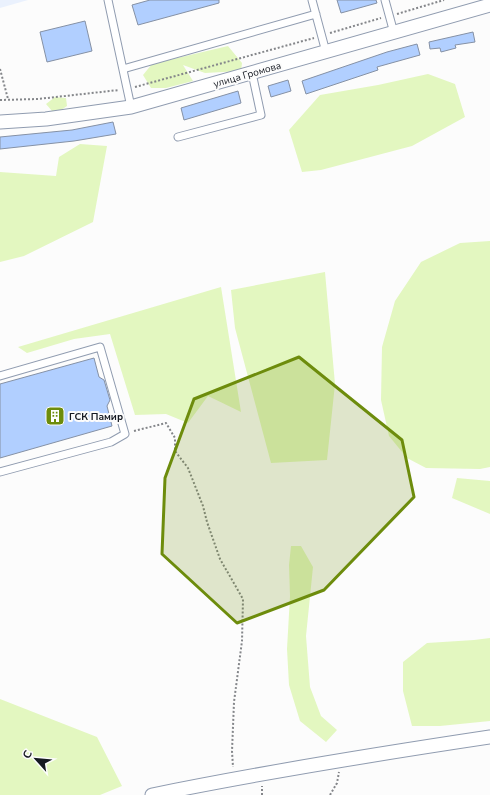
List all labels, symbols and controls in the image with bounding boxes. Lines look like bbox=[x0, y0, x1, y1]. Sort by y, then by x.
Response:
street label: улица Громова bbox=[212, 59, 283, 91]
building icon: ГСК Памир bbox=[44, 405, 66, 427]
place label: ГСК Памир bbox=[69, 410, 123, 424]
north arrow bbox=[16, 739, 56, 779]
text: С bbox=[19, 747, 36, 761]

